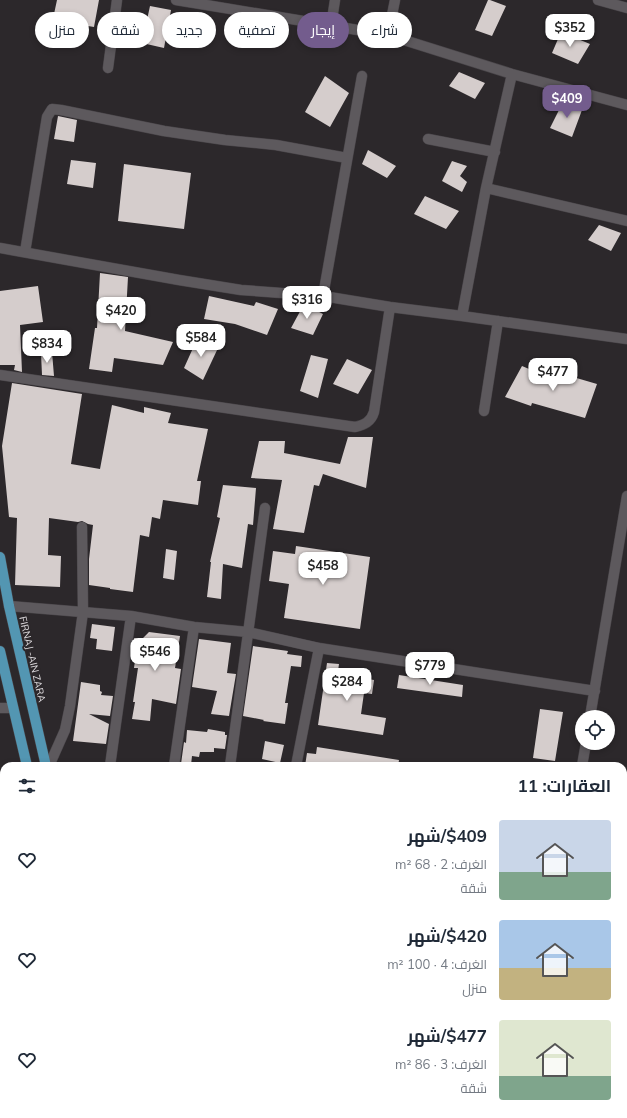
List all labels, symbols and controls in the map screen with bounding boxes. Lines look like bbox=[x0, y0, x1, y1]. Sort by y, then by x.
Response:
chip: منزل bbox=[35, 12, 89, 48]
chip: شقة bbox=[97, 12, 154, 48]
chip: جديد bbox=[162, 12, 216, 48]
chip: تصفية bbox=[224, 12, 289, 48]
chip: إيجار bbox=[297, 12, 349, 48]
chip: شراء bbox=[357, 12, 412, 48]
pin: $352 bbox=[546, 14, 594, 48]
text: $352 bbox=[554, 19, 586, 35]
pin: $409 bbox=[543, 85, 591, 119]
text: $409 bbox=[551, 90, 583, 106]
pin: $316 bbox=[283, 286, 331, 320]
text: $316 bbox=[291, 291, 323, 307]
pin: $420 bbox=[97, 297, 145, 331]
text: $420 bbox=[105, 302, 137, 318]
pin: $584 bbox=[177, 324, 225, 358]
text: $584 bbox=[185, 329, 217, 345]
pin: $834 bbox=[23, 330, 71, 364]
text: $834 bbox=[31, 335, 63, 351]
pin: $477 bbox=[529, 358, 577, 392]
text: $477 bbox=[537, 363, 569, 379]
pin: $458 bbox=[299, 552, 347, 586]
text: $458 bbox=[307, 557, 339, 573]
street label: FIRNAJ -AIN ZARA bbox=[16, 615, 49, 704]
pin: $546 bbox=[131, 638, 179, 672]
text: $546 bbox=[139, 643, 171, 659]
pin: $779 bbox=[406, 652, 454, 686]
text: $779 bbox=[414, 657, 446, 673]
pin: $284 bbox=[323, 668, 371, 702]
text: $284 bbox=[331, 673, 363, 689]
map controls bbox=[575, 710, 615, 750]
button: locate bbox=[575, 710, 615, 750]
icon: filters bbox=[16, 775, 38, 797]
text: العقارات: 11 bbox=[518, 775, 611, 796]
text: $409/شهر bbox=[408, 825, 487, 846]
icon: home bbox=[531, 836, 579, 884]
icon: heart bbox=[16, 849, 38, 871]
text: الغرف: 2 · 68 m² bbox=[395, 856, 487, 872]
text: شقة bbox=[460, 880, 487, 896]
text: $420/شهر bbox=[408, 925, 487, 946]
icon: home bbox=[531, 936, 579, 984]
icon: heart bbox=[16, 949, 38, 971]
text: الغرف: 4 · 100 m² bbox=[387, 956, 487, 972]
text: منزل bbox=[462, 980, 487, 996]
text: $477/شهر bbox=[408, 1025, 487, 1046]
icon: home bbox=[531, 1036, 579, 1084]
icon: heart bbox=[16, 1049, 38, 1071]
text: الغرف: 3 · 86 m² bbox=[395, 1056, 487, 1072]
text: شقة bbox=[460, 1080, 487, 1096]

